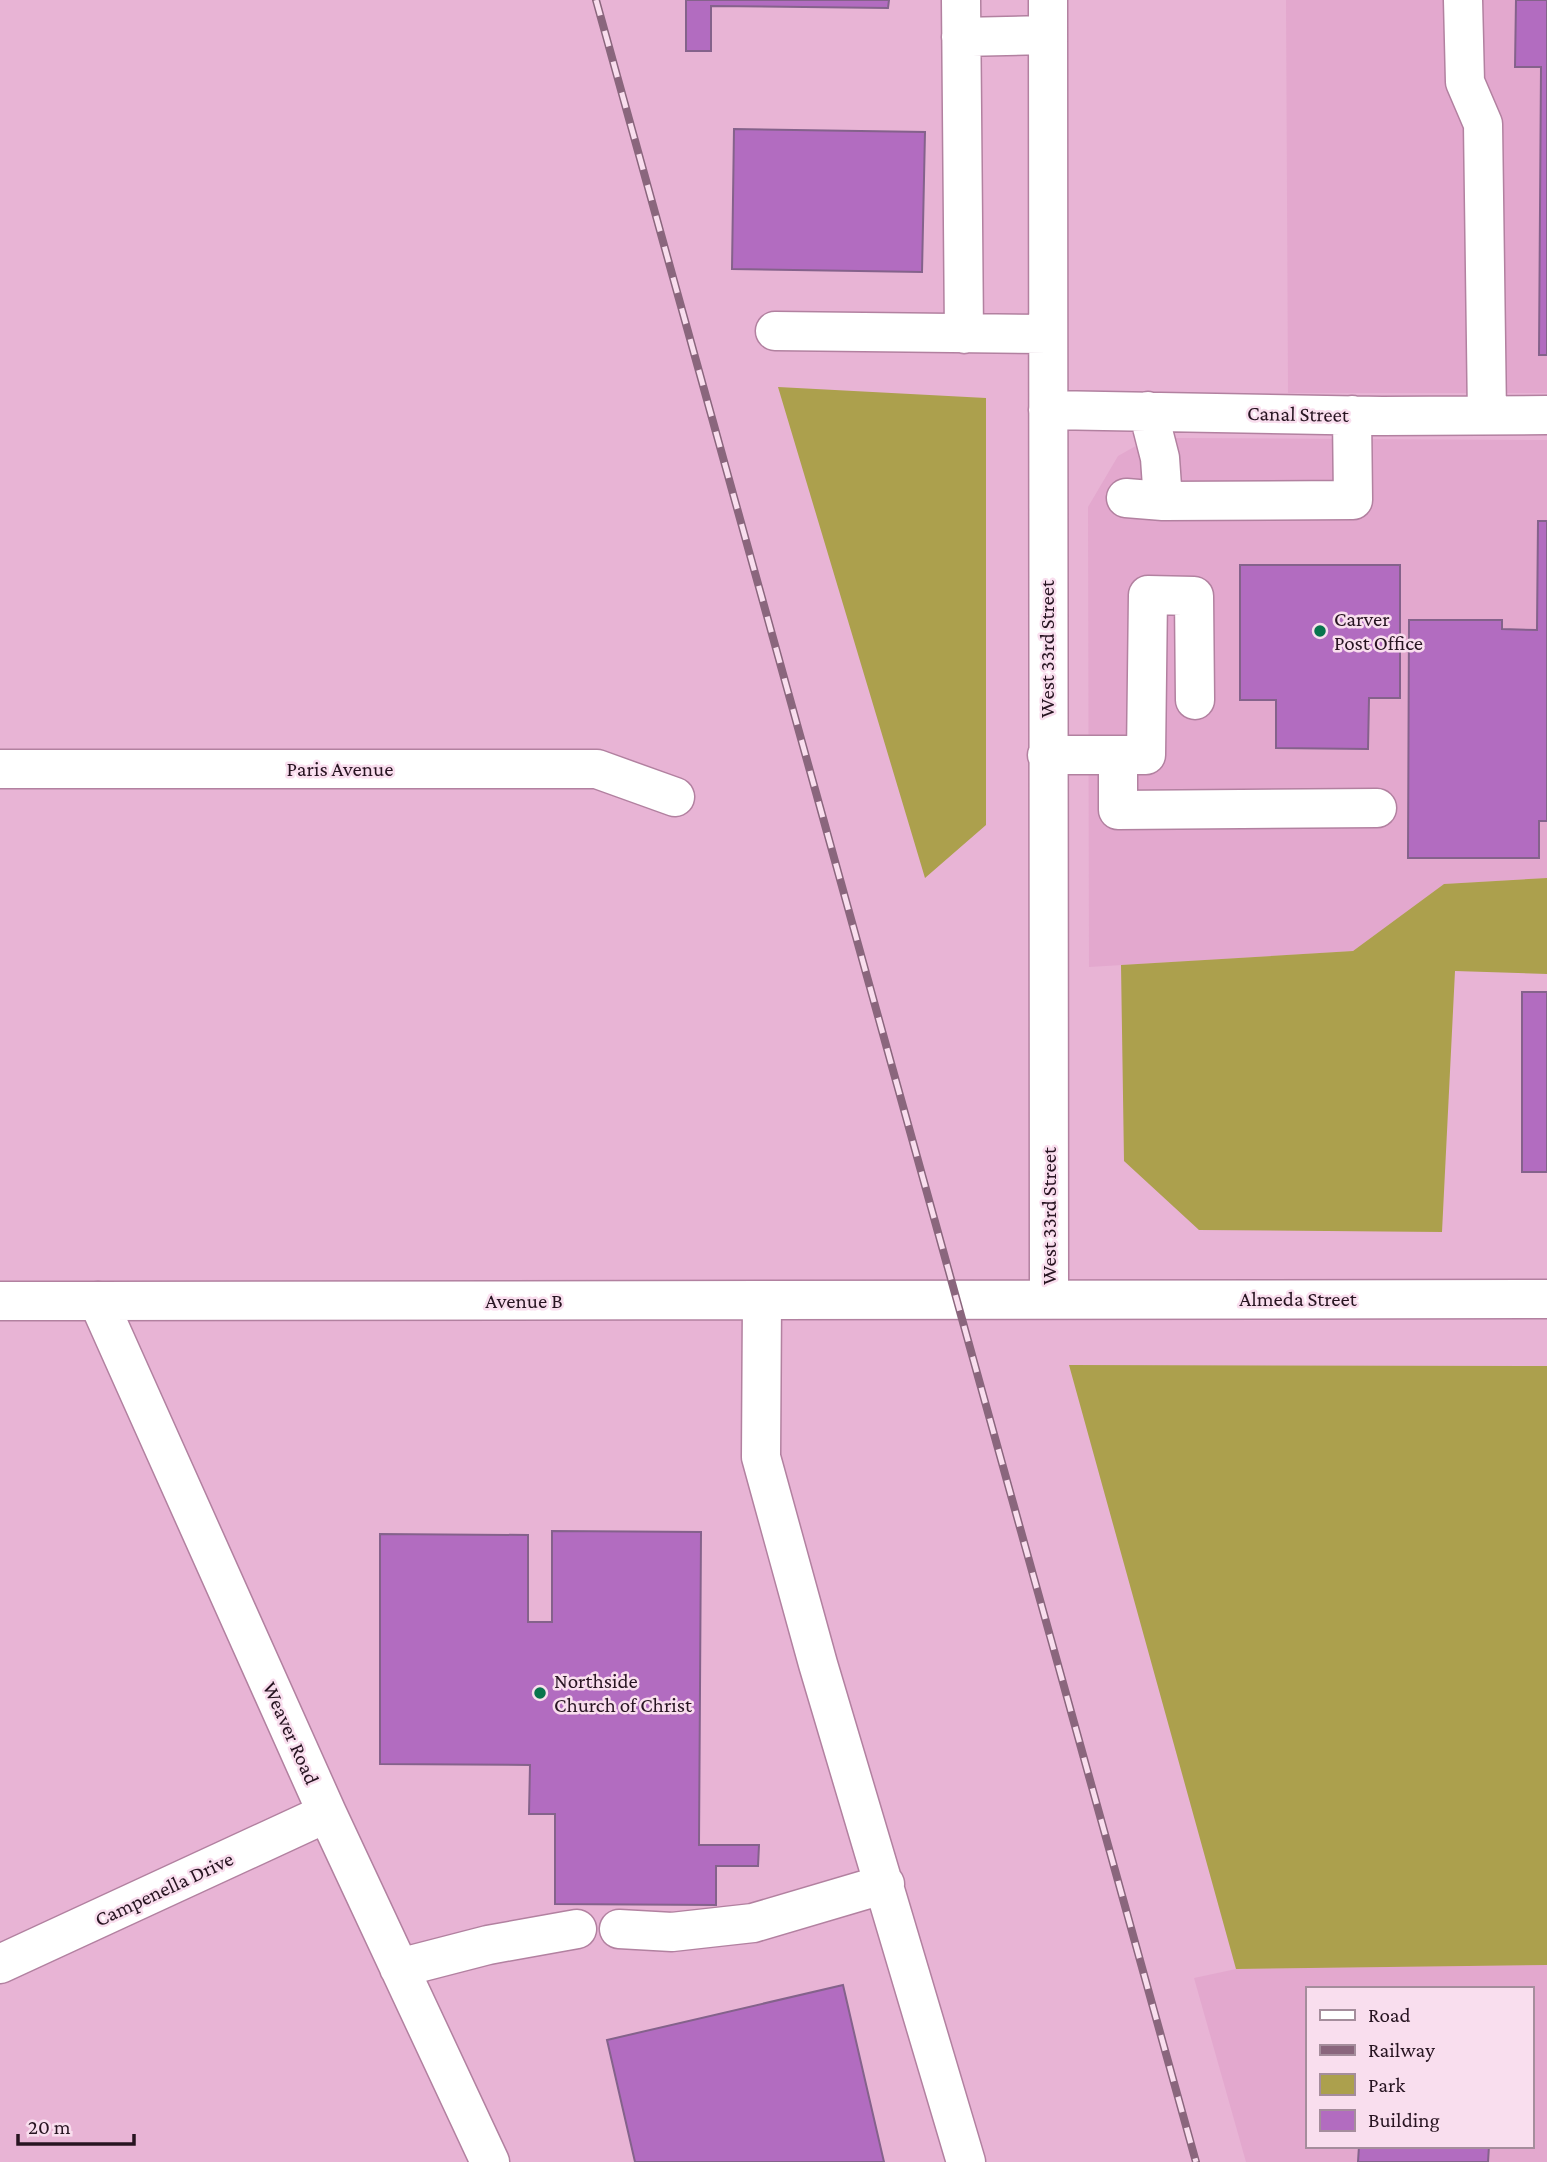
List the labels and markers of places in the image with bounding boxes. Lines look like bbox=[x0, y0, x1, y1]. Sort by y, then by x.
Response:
place label: Carver Post Office bbox=[1334, 607, 1423, 655]
marker: Carver Post Office bbox=[1312, 623, 1328, 639]
place label: Northside Church of Christ bbox=[554, 1669, 693, 1717]
marker: Northside Church of Christ bbox=[532, 1685, 548, 1701]

